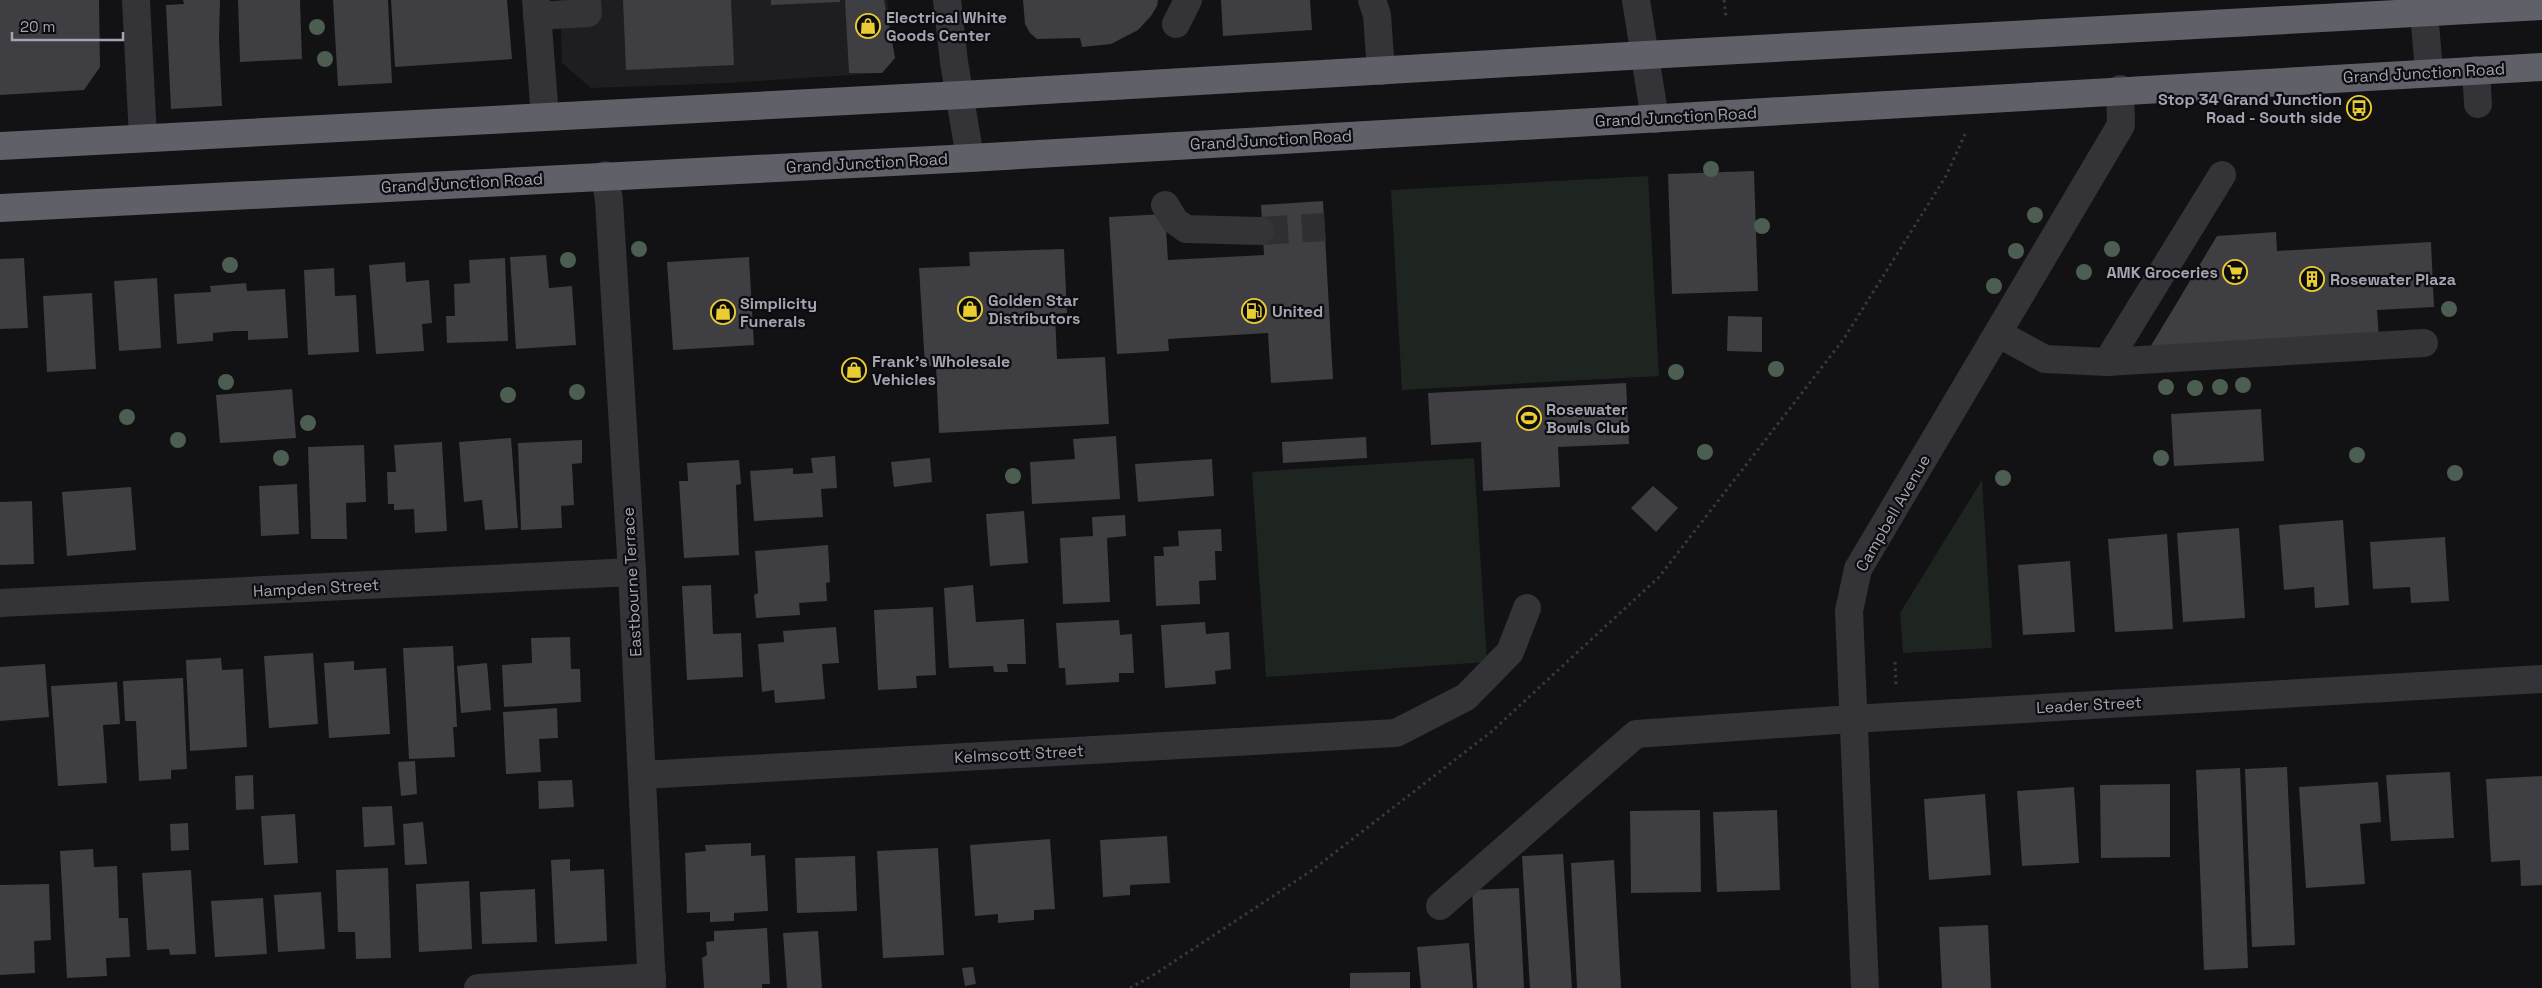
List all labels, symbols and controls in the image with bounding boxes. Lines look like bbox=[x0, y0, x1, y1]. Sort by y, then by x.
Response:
place label: Electrical White Goods Center bbox=[886, 7, 1007, 46]
scale bar bbox=[12, 10, 124, 42]
shop icon: Electrical White Goods Center bbox=[855, 13, 881, 39]
text: 20 m bbox=[20, 17, 55, 36]
street label: Grand Junction Road bbox=[2343, 58, 2505, 88]
place label: Stop 34 Grand Junction Road - South side bbox=[2158, 89, 2342, 128]
bus stop icon: Stop 34 Grand Junction Road - South side bbox=[2346, 95, 2372, 121]
street label: Grand Junction Road bbox=[1595, 102, 1757, 132]
street label: Grand Junction Road bbox=[1190, 125, 1352, 155]
street label: Grand Junction Road bbox=[786, 148, 948, 178]
street label: Grand Junction Road bbox=[381, 168, 543, 198]
supermarket icon: AMK Groceries bbox=[2222, 259, 2248, 285]
place label: AMK Groceries bbox=[2106, 262, 2218, 283]
building icon: Rosewater Plaza bbox=[2299, 266, 2325, 292]
place label: Rosewater Plaza bbox=[2330, 269, 2456, 290]
place label: Golden Star Distributors bbox=[988, 290, 1080, 329]
place label: Simplicity Funerals bbox=[740, 293, 817, 332]
shop icon: Golden Star Distributors bbox=[957, 296, 983, 322]
fuel station icon: United bbox=[1241, 298, 1267, 324]
shop icon: Simplicity Funerals bbox=[710, 299, 736, 325]
place label: United bbox=[1272, 301, 1323, 322]
place label: Frank's Wholesale Vehicles bbox=[872, 351, 1010, 390]
shop icon: Frank's Wholesale Vehicles bbox=[841, 357, 867, 383]
place label: Rosewater Bowls Club bbox=[1546, 399, 1630, 438]
sports icon: Rosewater Bowls Club bbox=[1516, 405, 1542, 431]
street label: Campbell Avenue bbox=[1851, 451, 1935, 575]
street label: Eastbourne Terrace bbox=[618, 507, 646, 657]
street label: Hampden Street bbox=[252, 574, 380, 602]
street label: Leader Street bbox=[2036, 692, 2142, 718]
street label: Kelmscott Street bbox=[954, 740, 1084, 768]

